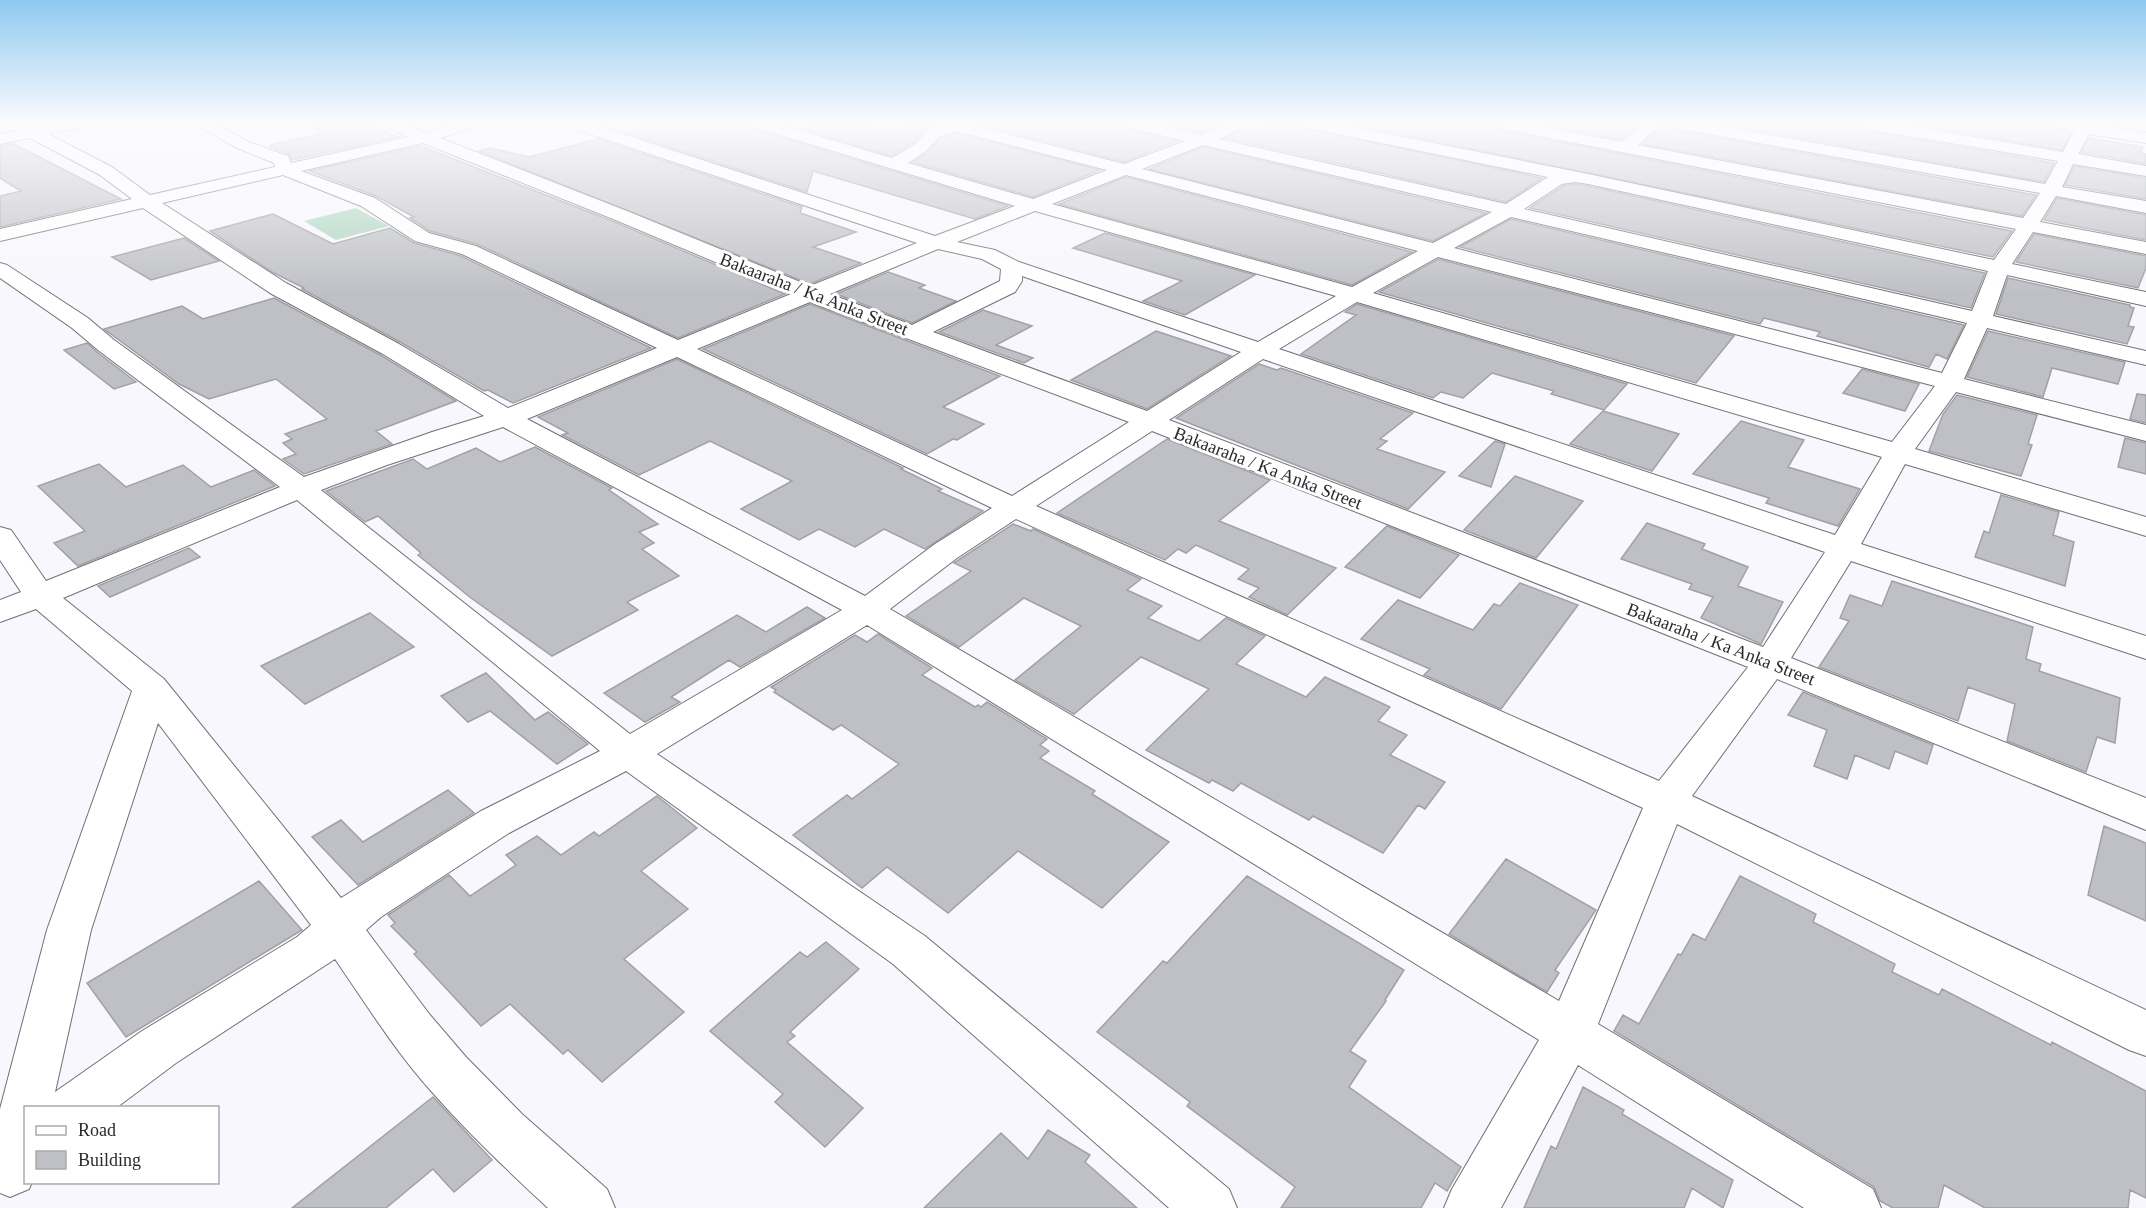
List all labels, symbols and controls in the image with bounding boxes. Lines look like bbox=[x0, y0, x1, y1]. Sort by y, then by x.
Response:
street label: Bakaaraha / Ka Anka Street bbox=[717, 249, 911, 339]
street label: Bakaaraha / Ka Anka Street bbox=[1171, 423, 1365, 513]
street label: Bakaaraha / Ka Anka Street bbox=[1624, 599, 1818, 689]
legend bbox=[24, 1106, 219, 1184]
text: Road bbox=[78, 1120, 116, 1140]
text: Building bbox=[78, 1150, 141, 1170]

